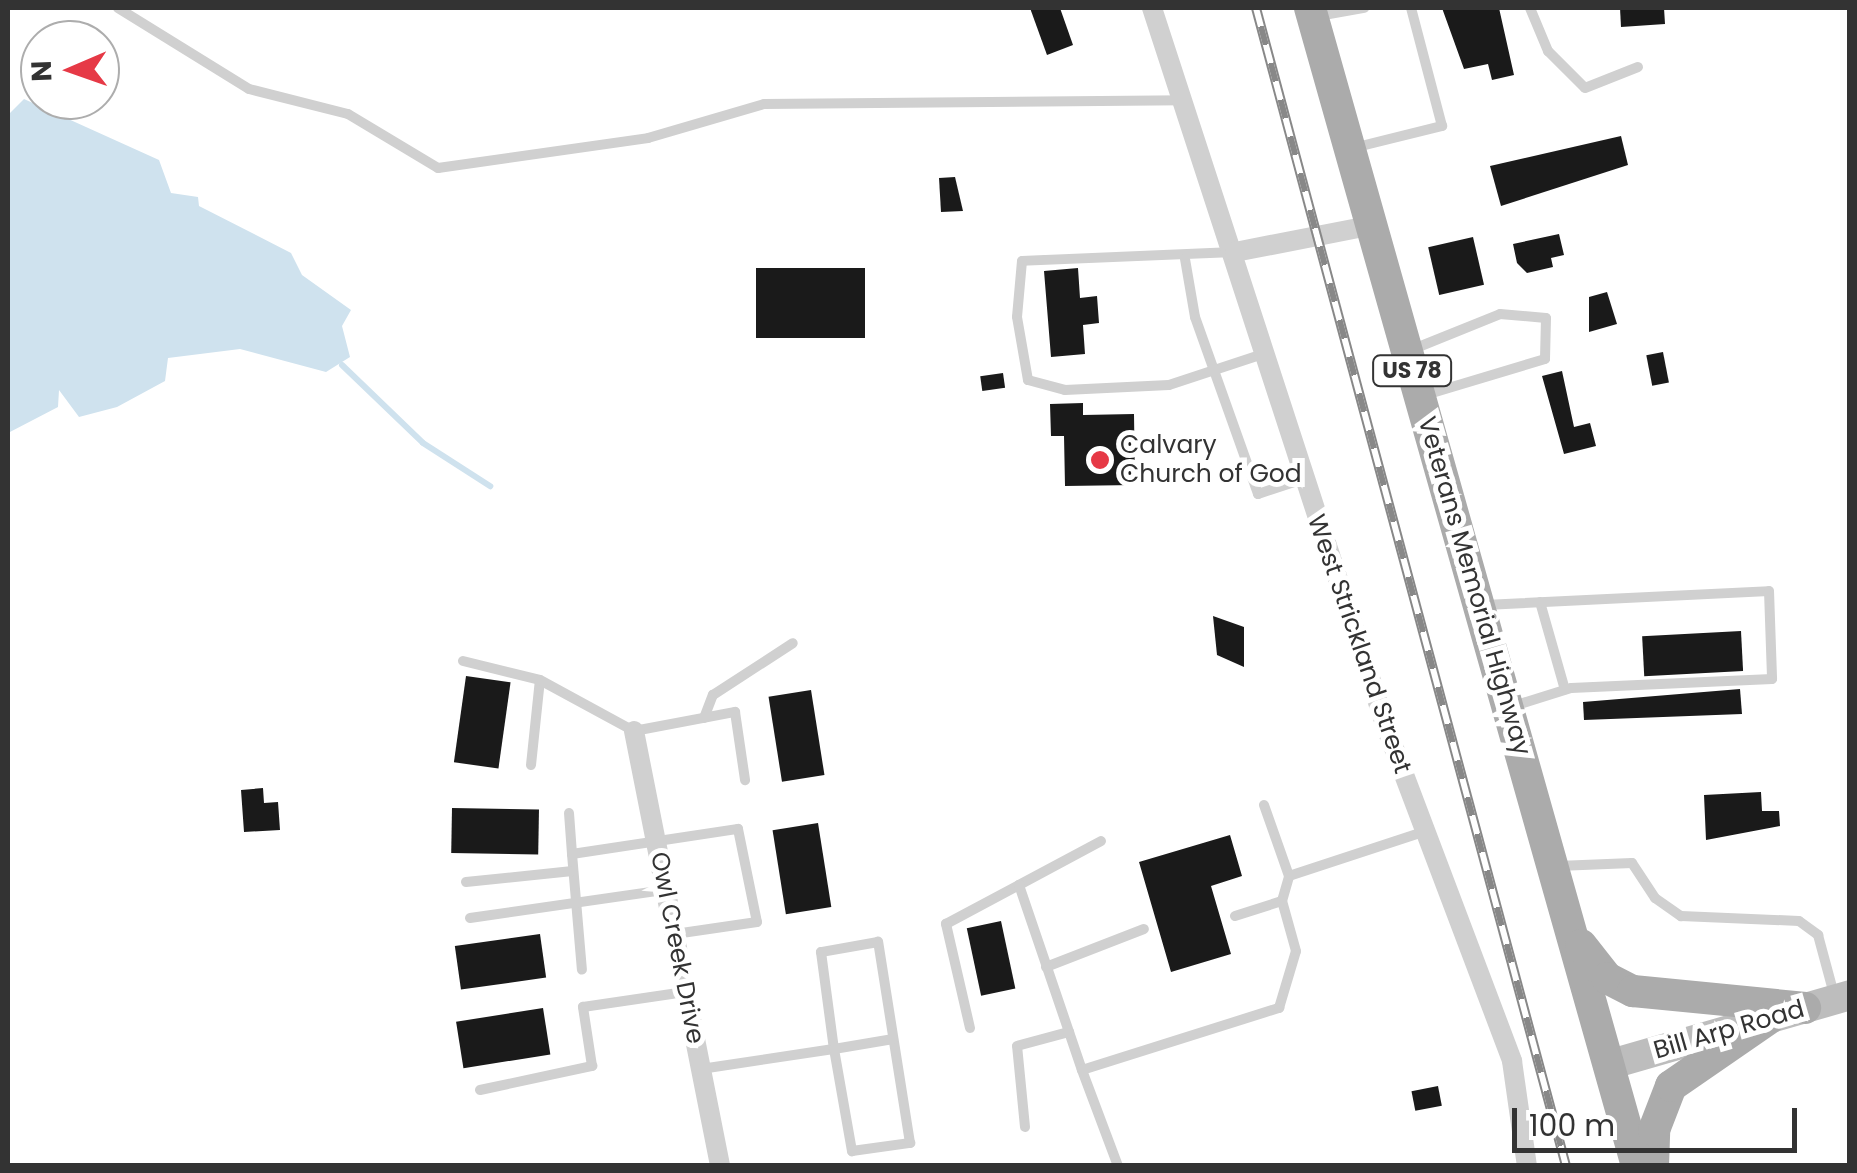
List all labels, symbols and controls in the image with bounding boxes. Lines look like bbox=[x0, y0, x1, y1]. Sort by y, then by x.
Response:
north arrow bbox=[20, 20, 120, 120]
text: N bbox=[22, 60, 61, 82]
road number: US 78 bbox=[1372, 354, 1452, 388]
street label: Veterans Memorial Highway bbox=[1411, 413, 1537, 759]
place label: Calvary Church of God bbox=[1120, 431, 1302, 490]
marker: Calvary Church of God bbox=[1089, 449, 1111, 471]
street label: West Strickland Street bbox=[1301, 511, 1417, 777]
street label: Owl Creek Drive bbox=[644, 850, 710, 1046]
street label: Bill Arp Road bbox=[1650, 994, 1808, 1066]
scale bar bbox=[1517, 1088, 1802, 1150]
text: 100 m bbox=[1529, 1104, 1615, 1147]

